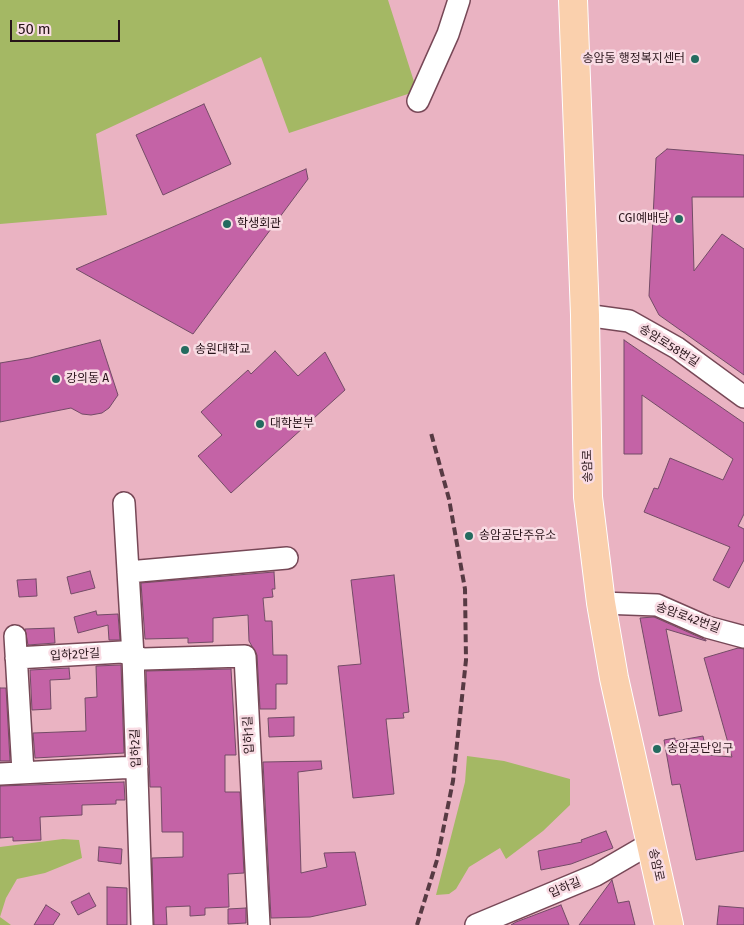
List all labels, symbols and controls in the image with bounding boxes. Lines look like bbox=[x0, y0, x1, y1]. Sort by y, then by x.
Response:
scale bar bbox=[12, 10, 122, 42]
text: 50 m bbox=[18, 20, 51, 38]
place label: 송암동 행정복지센터 bbox=[582, 52, 685, 66]
marker: 송암동 행정복지센터 bbox=[689, 53, 701, 65]
place label: CGI예배당 bbox=[618, 212, 669, 226]
marker: CGI예배당 bbox=[673, 213, 685, 225]
place label: 학생회관 bbox=[237, 217, 281, 231]
marker: 학생회관 bbox=[221, 218, 233, 230]
street label: 송암로58번길 bbox=[636, 322, 702, 370]
place label: 송원대학교 bbox=[195, 343, 250, 357]
marker: 송원대학교 bbox=[179, 344, 191, 356]
place label: 강의동 A bbox=[66, 372, 109, 386]
marker: 강의동 A bbox=[50, 373, 62, 385]
place label: 대학본부 bbox=[270, 417, 314, 431]
marker: 대학본부 bbox=[254, 418, 266, 430]
street label: 송암로 bbox=[581, 449, 595, 483]
place label: 송암공단주유소 bbox=[479, 529, 556, 543]
marker: 송암공단주유소 bbox=[463, 530, 475, 542]
street label: 송암로42번길 bbox=[654, 600, 722, 636]
street label: 입하2안길 bbox=[50, 646, 100, 664]
street label: 입하1길 bbox=[241, 715, 257, 755]
street label: 입하2길 bbox=[128, 728, 144, 768]
place label: 송암공단입구 bbox=[667, 742, 733, 756]
marker: 송암공단입구 bbox=[651, 743, 663, 755]
street label: 송암로 bbox=[646, 847, 666, 883]
street label: 입하길 bbox=[547, 875, 583, 901]

